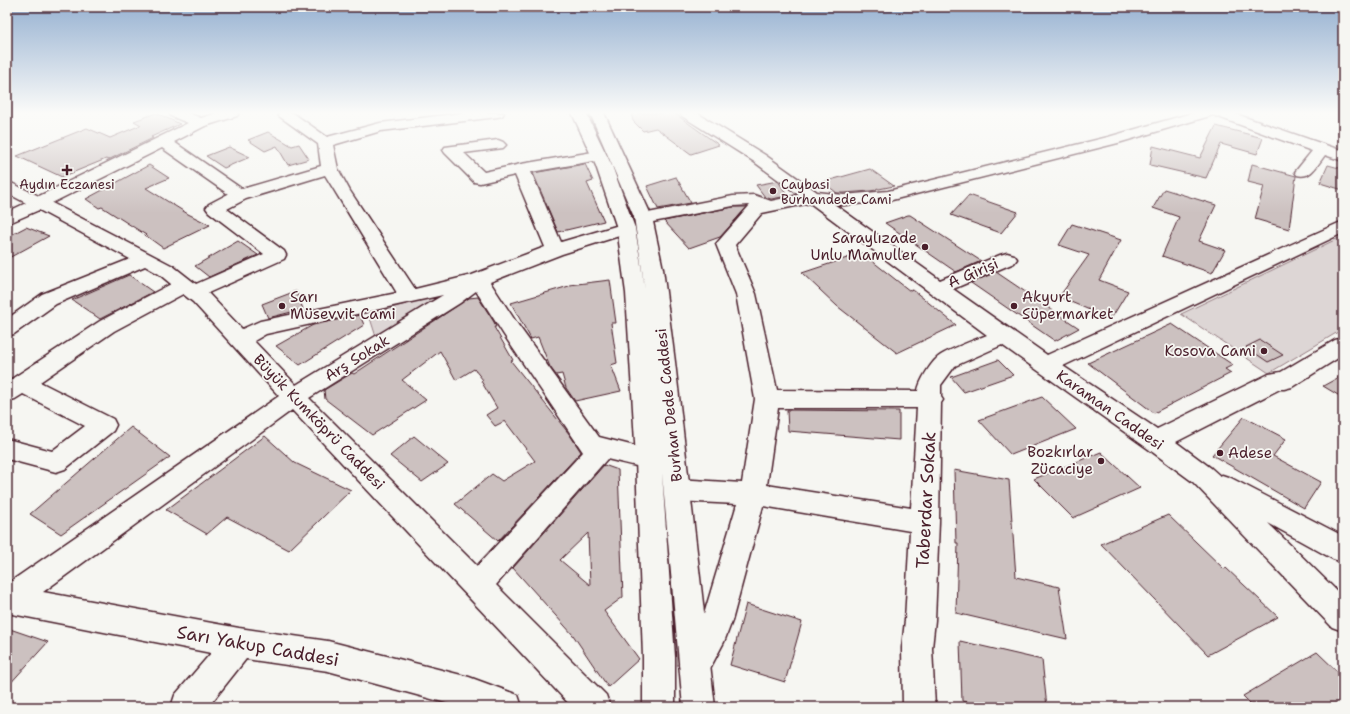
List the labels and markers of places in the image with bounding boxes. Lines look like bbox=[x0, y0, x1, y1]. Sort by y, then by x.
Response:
marker: Aydın Eczanesi bbox=[62, 165, 72, 175]
place label: Aydın Eczanesi bbox=[19, 176, 115, 193]
place label: Caybasi Burhandede Cami bbox=[781, 176, 892, 208]
marker: Caybasi Burhandede Cami bbox=[768, 186, 778, 196]
place label: Saraylızade Unlu Mamuller bbox=[810, 228, 917, 265]
marker: Saraylızade Unlu Mamuller bbox=[920, 242, 930, 252]
place label: Sarı Müsevvit Cami bbox=[290, 287, 396, 324]
place label: Akyurt Süpermarket bbox=[1022, 287, 1114, 324]
marker: Sarı Müsevvit Cami bbox=[277, 301, 287, 311]
marker: Akyurt Süpermarket bbox=[1009, 301, 1019, 311]
place label: Kosova Cami bbox=[1164, 341, 1256, 361]
marker: Kosova Cami bbox=[1259, 346, 1269, 356]
place label: Bozkırlar Zücaciye bbox=[1027, 442, 1093, 479]
place label: Adese bbox=[1228, 443, 1272, 463]
marker: Adese bbox=[1215, 448, 1225, 458]
marker: Bozkırlar Zücaciye bbox=[1096, 456, 1106, 466]

